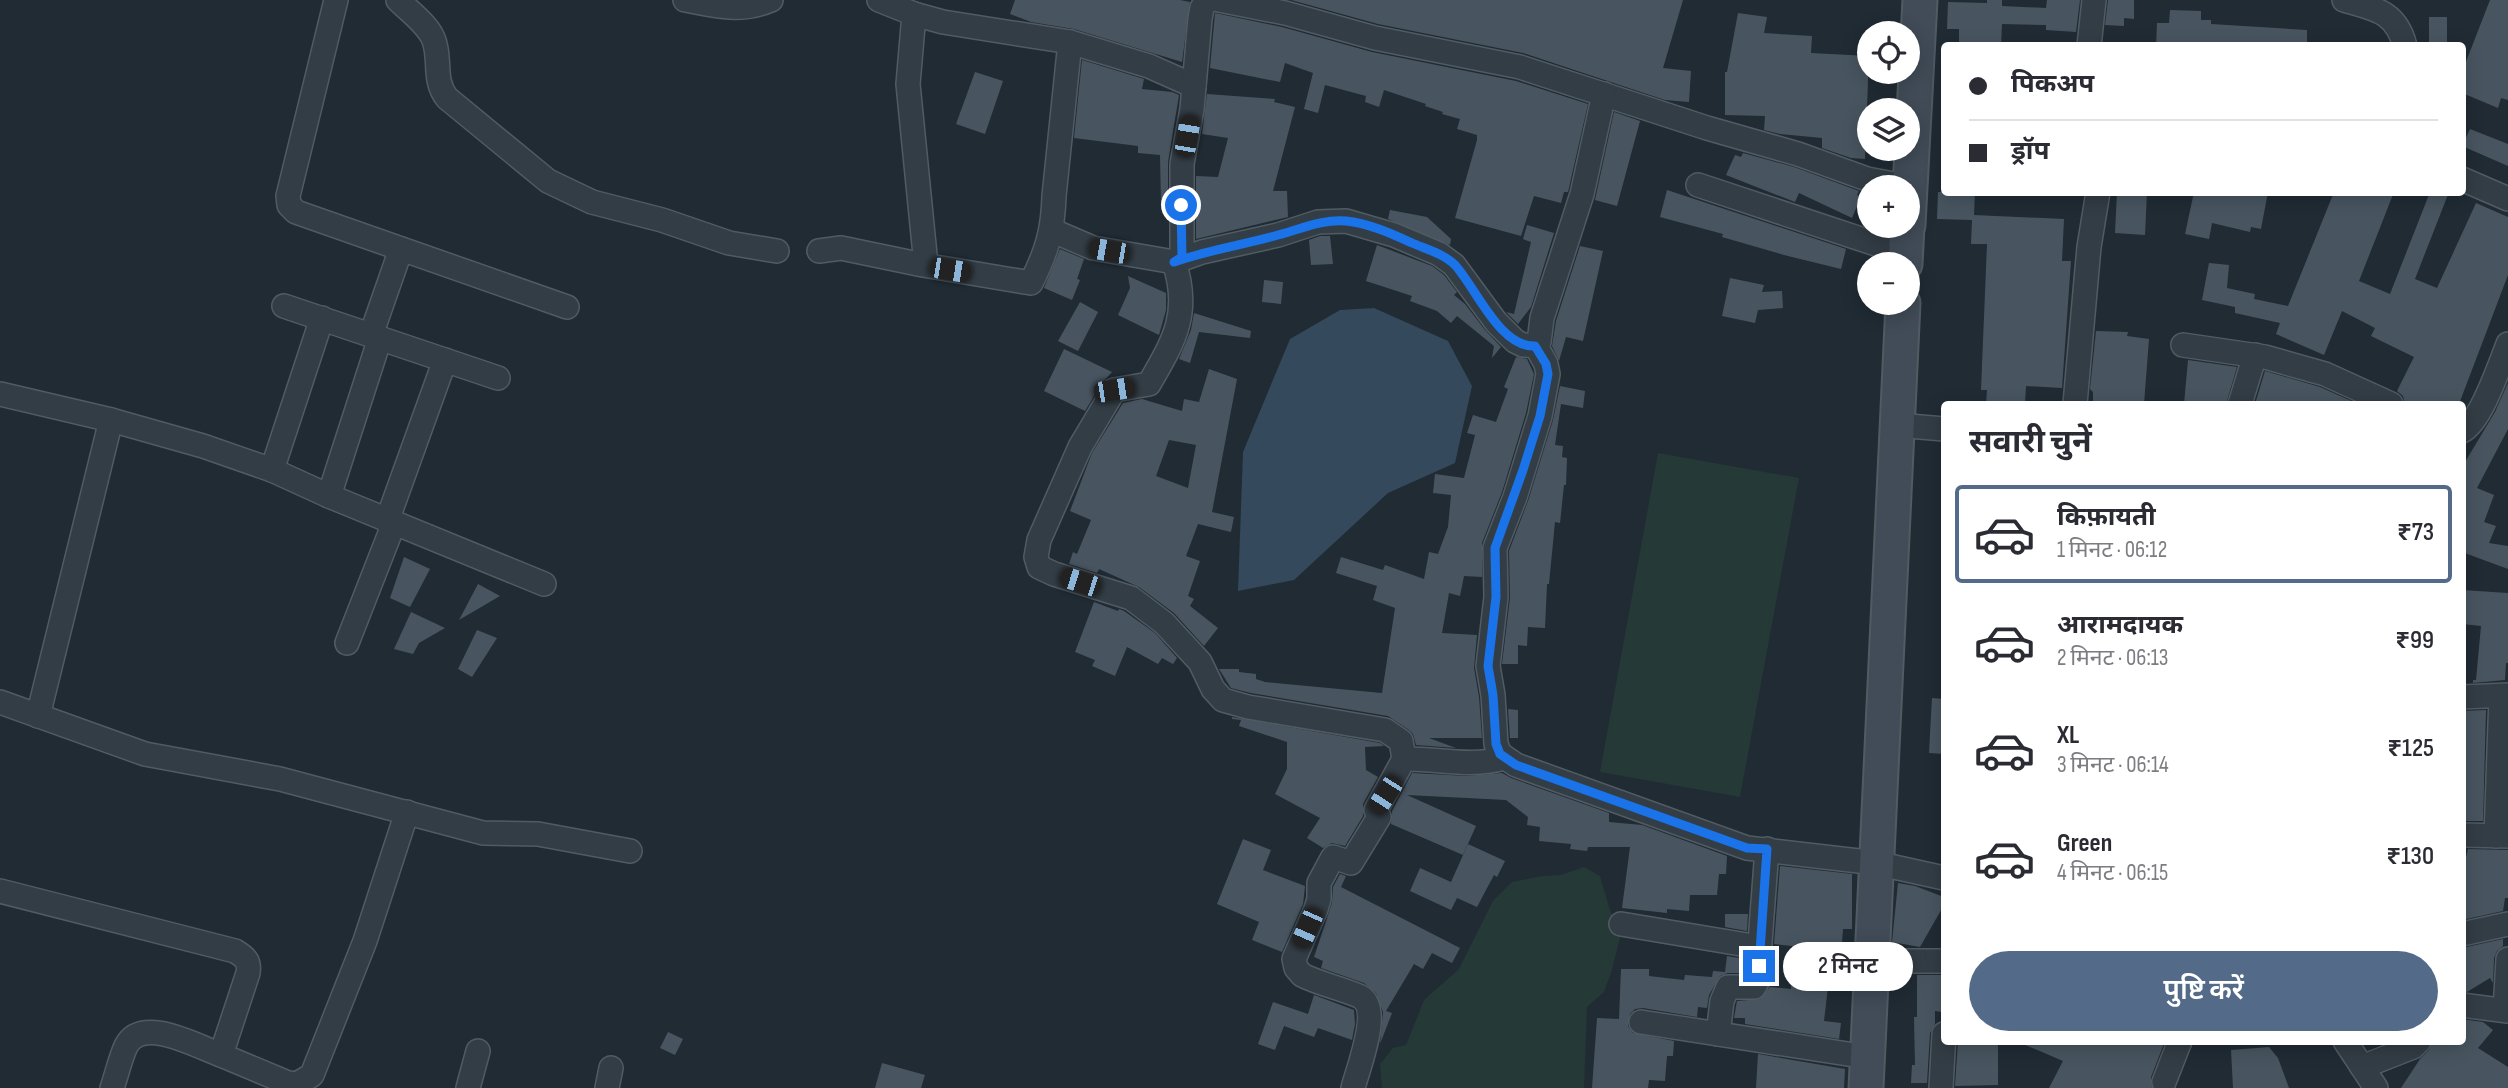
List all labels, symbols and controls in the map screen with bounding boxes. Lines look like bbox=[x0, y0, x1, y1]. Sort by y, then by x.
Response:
map controls bbox=[1857, 21, 1920, 315]
button: locate bbox=[1857, 21, 1920, 84]
text: पिकअप bbox=[2011, 69, 2094, 100]
button: layers bbox=[1857, 98, 1920, 161]
car bbox=[1174, 113, 1201, 159]
text: ड्रॉप bbox=[2011, 136, 2049, 167]
button: + bbox=[1857, 175, 1920, 238]
route start bbox=[1165, 189, 1197, 221]
car bbox=[1087, 237, 1132, 265]
button: − bbox=[1857, 252, 1920, 315]
car bbox=[928, 256, 973, 284]
car bbox=[1092, 376, 1137, 404]
text: सवारी चुनें bbox=[1969, 423, 2092, 462]
text: किफ़ायती bbox=[2057, 502, 2156, 533]
icon: car bbox=[1973, 503, 2036, 566]
text: ₹73 bbox=[2397, 517, 2434, 548]
text: 1 मिनट · 06:12 bbox=[2057, 536, 2167, 564]
car bbox=[1057, 566, 1104, 598]
text: आरामदायक bbox=[2057, 610, 2183, 641]
icon: car bbox=[1973, 611, 2036, 674]
text: ₹99 bbox=[2395, 625, 2434, 656]
text: 2 मिनट · 06:13 bbox=[2057, 644, 2168, 672]
icon: car bbox=[1973, 719, 2036, 782]
text: XL bbox=[2057, 720, 2079, 751]
text: ₹125 bbox=[2387, 733, 2434, 764]
text: 3 मिनट · 06:14 bbox=[2057, 751, 2169, 779]
car bbox=[1365, 772, 1406, 818]
icon: car bbox=[1973, 827, 2036, 890]
text: Green bbox=[2057, 828, 2112, 859]
text: ₹130 bbox=[2386, 841, 2434, 872]
text: 4 मिनट · 06:15 bbox=[2057, 859, 2168, 887]
car bbox=[1289, 905, 1326, 951]
callout: 2 मिनट bbox=[1784, 942, 1913, 990]
route end bbox=[1743, 950, 1775, 982]
button: पुष्टि करें bbox=[1969, 951, 2438, 1031]
text: 2 मिनट bbox=[1818, 952, 1878, 980]

